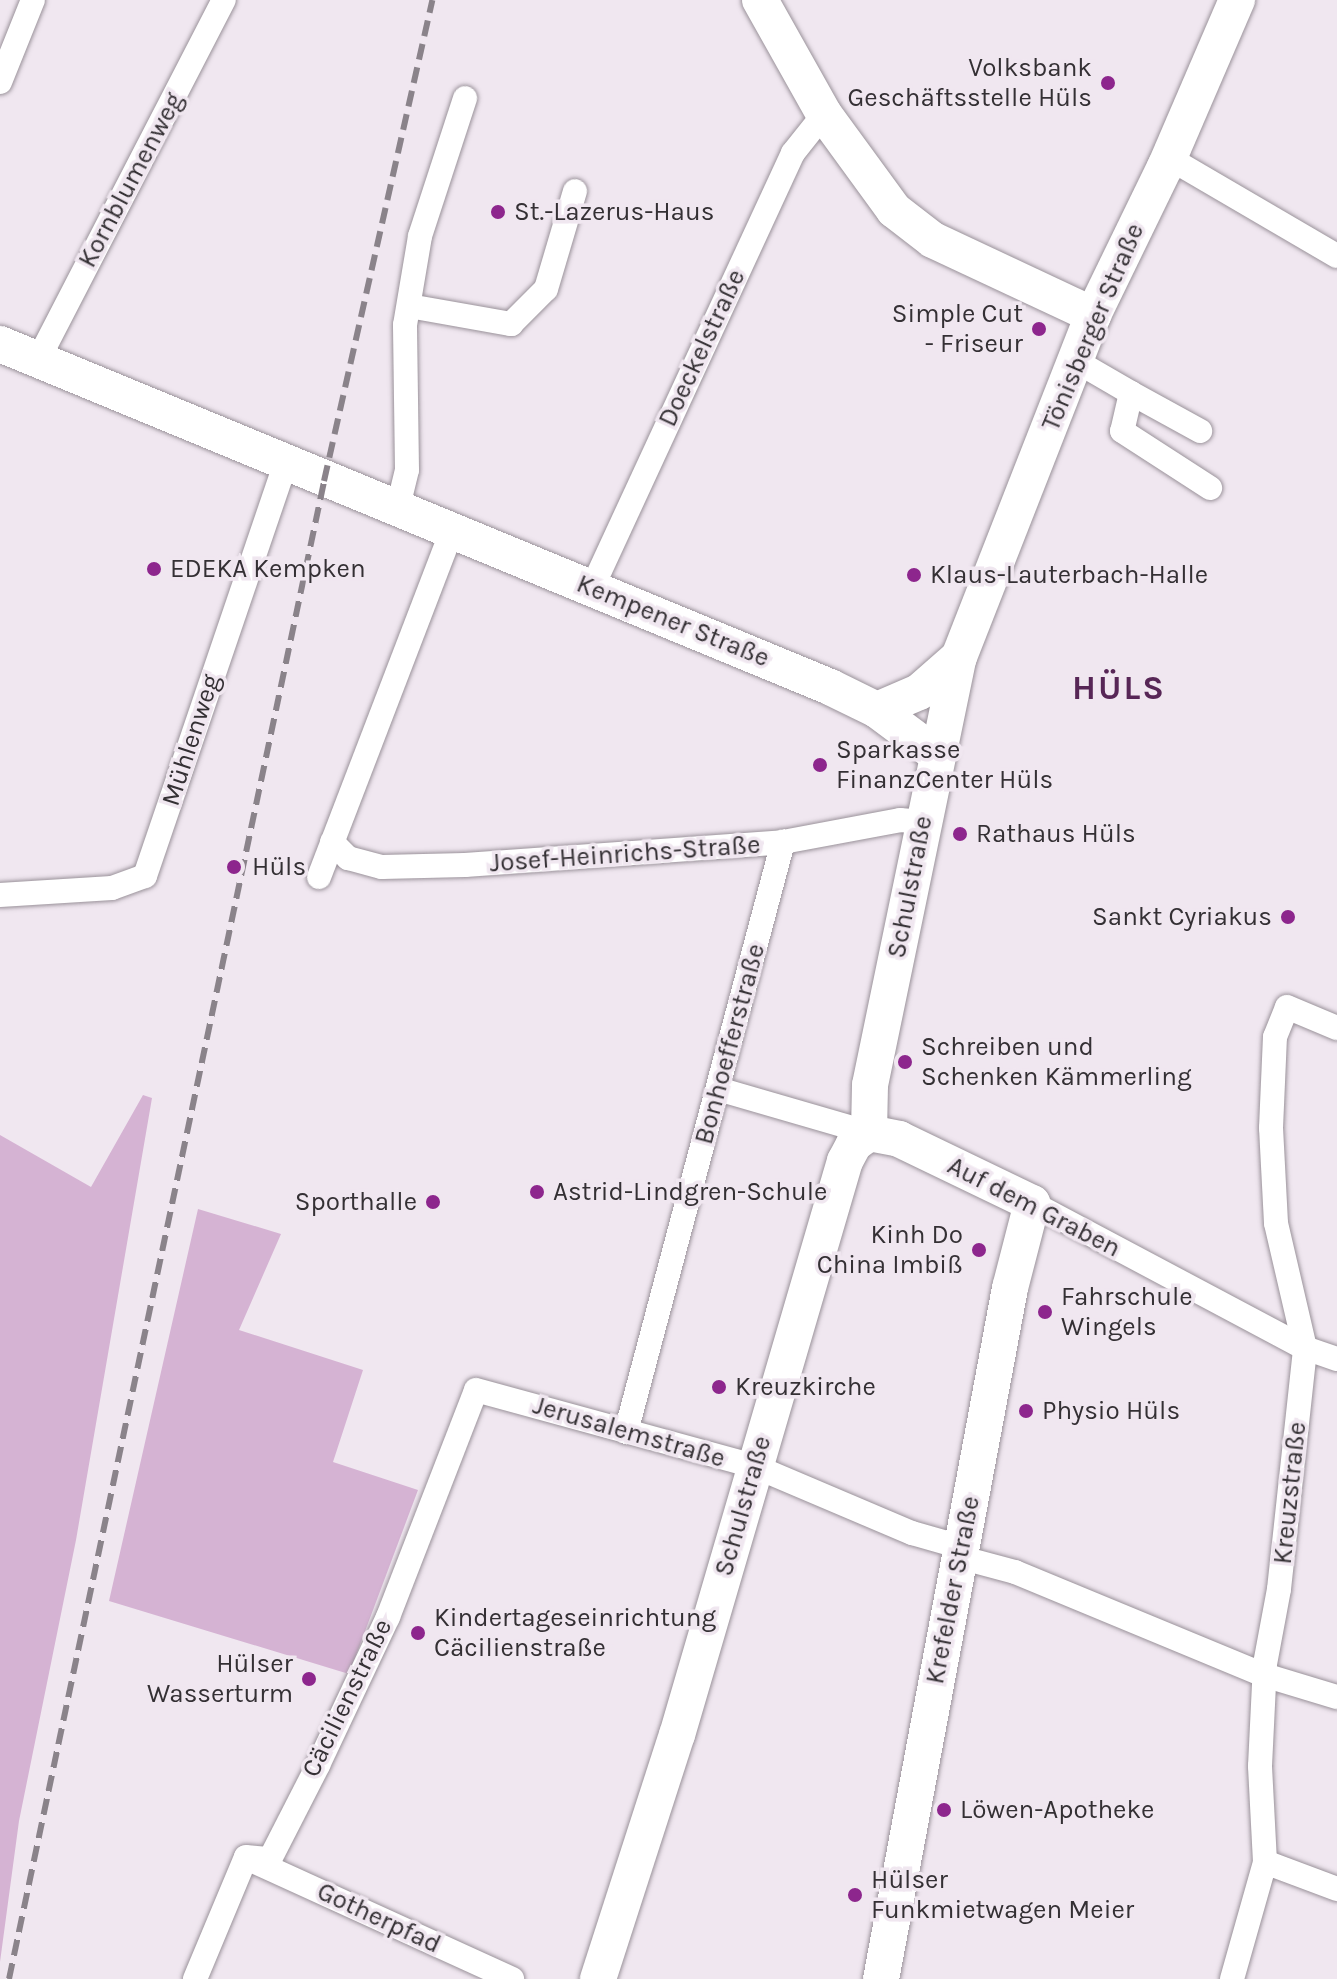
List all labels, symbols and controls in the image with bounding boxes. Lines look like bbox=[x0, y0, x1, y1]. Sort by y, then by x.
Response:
place label: Volksbank Geschäftsstelle Hüls bbox=[848, 52, 1092, 114]
marker: Volksbank Geschäftsstelle Hüls bbox=[1099, 74, 1117, 92]
street label: Kornblumenweg bbox=[72, 87, 190, 273]
place label: St.-Lazerus-Haus bbox=[514, 196, 714, 228]
marker: St.-Lazerus-Haus bbox=[489, 203, 507, 221]
street label: Tönisberger Straße bbox=[1035, 219, 1151, 435]
street label: Doeckelstraße bbox=[652, 264, 752, 432]
place label: Simple Cut - Friseur bbox=[892, 298, 1023, 360]
marker: Simple Cut - Friseur bbox=[1030, 320, 1048, 338]
place label: EDEKA Kempken bbox=[170, 553, 366, 585]
place label: Klaus-Lauterbach-Halle bbox=[930, 559, 1208, 591]
marker: EDEKA Kempken bbox=[145, 560, 163, 578]
marker: Klaus-Lauterbach-Halle bbox=[905, 566, 923, 584]
street label: Kempener Straße bbox=[572, 568, 774, 674]
district label: HÜLS bbox=[1072, 669, 1166, 709]
street label: Mühlenweg bbox=[155, 670, 227, 810]
place label: Sparkasse FinanzCenter Hüls bbox=[836, 734, 1053, 796]
marker: Sparkasse FinanzCenter Hüls bbox=[811, 756, 829, 774]
street label: Schulstraße bbox=[881, 813, 939, 961]
place label: Rathaus Hüls bbox=[976, 818, 1136, 850]
marker: Rathaus Hüls bbox=[951, 825, 969, 843]
street label: Josef-Heinrichs-Straße bbox=[489, 829, 761, 879]
place label: Hüls bbox=[252, 851, 306, 883]
marker: Hüls bbox=[223, 856, 245, 878]
place label: Sankt Cyriakus bbox=[1092, 901, 1272, 933]
marker: Sankt Cyriakus bbox=[1279, 908, 1297, 926]
street label: Bonhoefferstraße bbox=[688, 940, 772, 1148]
place label: Schreiben und Schenken Kämmerling bbox=[921, 1031, 1192, 1092]
marker: Schreiben und Schenken Kämmerling bbox=[896, 1053, 914, 1071]
street label: Auf dem Graben bbox=[942, 1150, 1126, 1264]
place label: Astrid-Lindgren-Schule bbox=[553, 1176, 827, 1208]
marker: Astrid-Lindgren-Schule bbox=[528, 1183, 546, 1201]
place label: Sporthalle bbox=[295, 1186, 417, 1218]
marker: Sporthalle bbox=[424, 1193, 442, 1211]
place label: Kinh Do China Imbiß bbox=[817, 1219, 963, 1280]
marker: Kinh Do China Imbiß bbox=[970, 1241, 988, 1259]
place label: Fahrschule Wingels bbox=[1061, 1281, 1193, 1342]
marker: Fahrschule Wingels bbox=[1036, 1303, 1054, 1321]
place label: Kreuzkirche bbox=[735, 1371, 876, 1403]
marker: Kreuzkirche bbox=[710, 1378, 728, 1396]
street label: Jerusalemstraße bbox=[529, 1390, 729, 1474]
place label: Physio Hüls bbox=[1042, 1395, 1180, 1427]
marker: Physio Hüls bbox=[1017, 1402, 1035, 1420]
street label: Kreuzstraße bbox=[1267, 1420, 1313, 1566]
street label: Schulstraße bbox=[708, 1432, 778, 1580]
street label: Krefelder Straße bbox=[919, 1493, 987, 1687]
place label: Kindertageseinrichtung Cäcilienstraße bbox=[434, 1602, 716, 1664]
street label: Cäcilienstraße bbox=[295, 1614, 399, 1782]
marker: Kindertageseinrichtung Cäcilienstraße bbox=[409, 1624, 427, 1642]
place label: Hülser Wasserturm bbox=[147, 1648, 293, 1710]
marker: Hülser Wasserturm bbox=[300, 1670, 318, 1688]
place label: Löwen-Apotheke bbox=[960, 1794, 1154, 1826]
marker: Löwen-Apotheke bbox=[935, 1801, 953, 1819]
place label: Hülser Funkmietwagen Meier bbox=[871, 1864, 1134, 1926]
street label: Gotherpfad bbox=[312, 1876, 446, 1960]
marker: Hülser Funkmietwagen Meier bbox=[846, 1886, 864, 1904]

